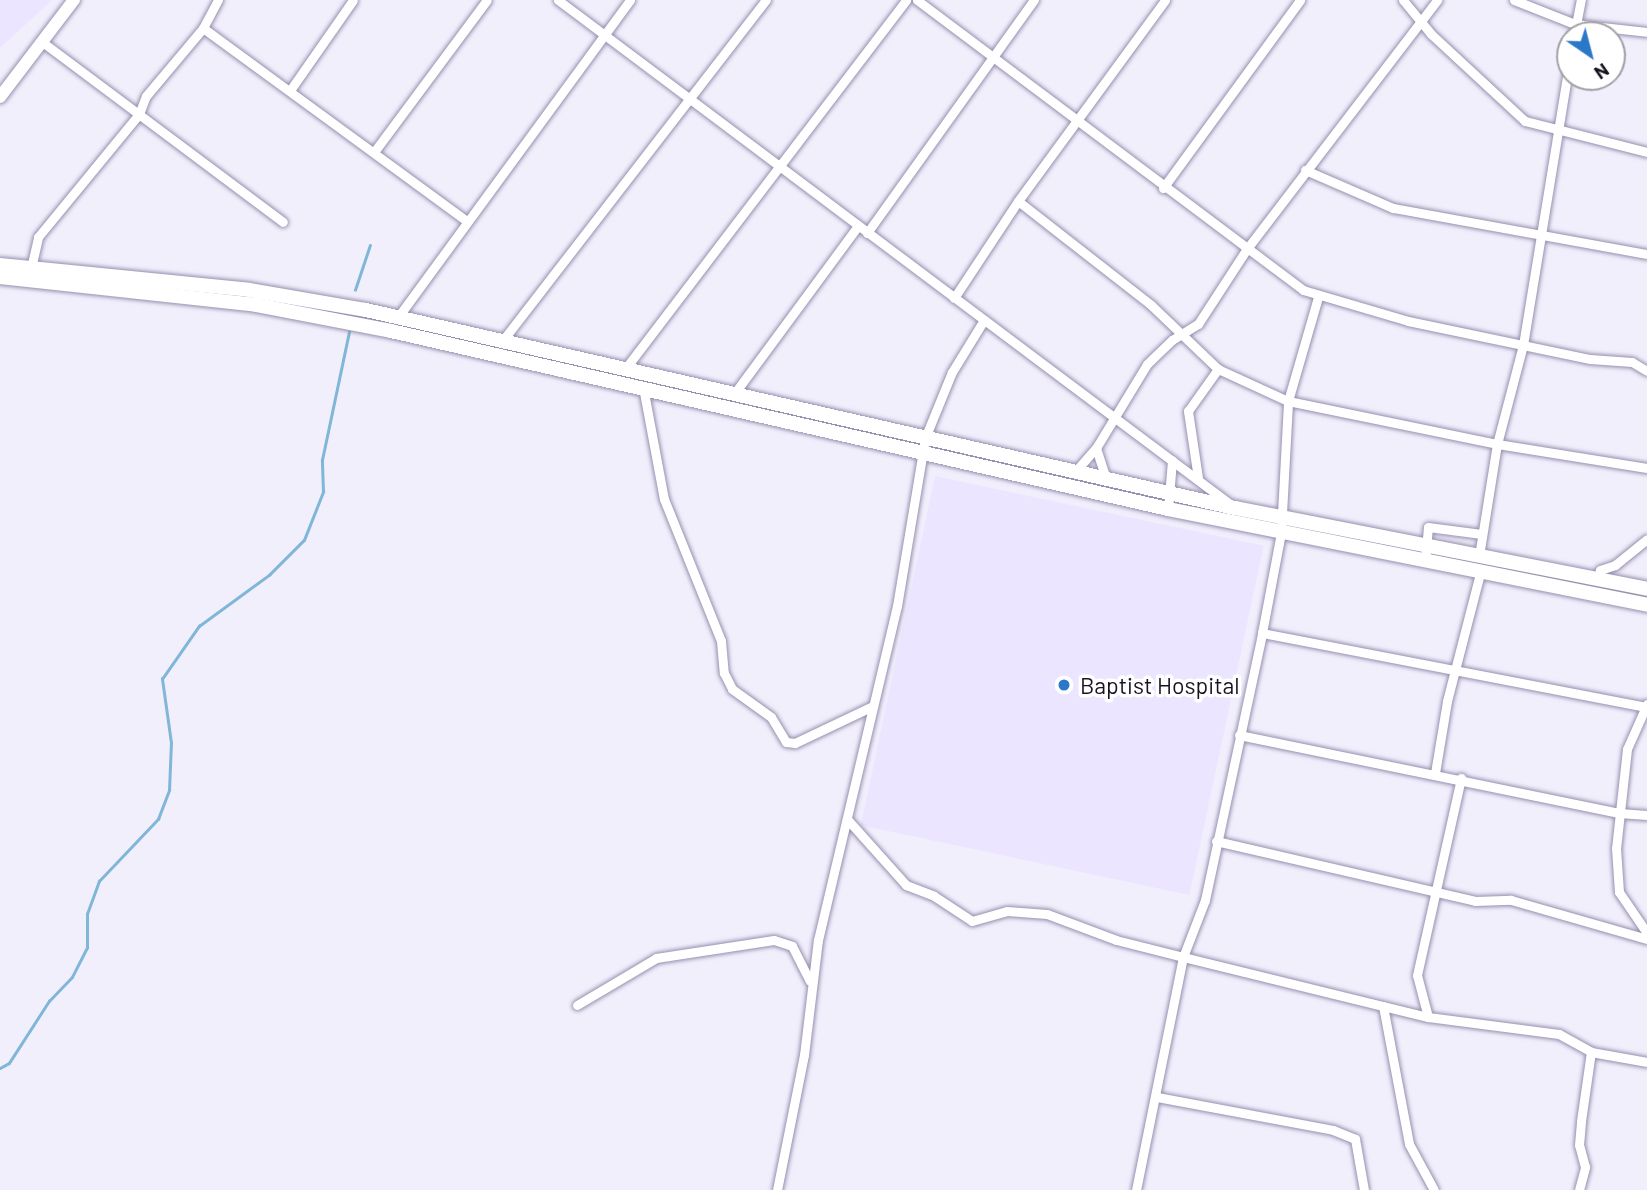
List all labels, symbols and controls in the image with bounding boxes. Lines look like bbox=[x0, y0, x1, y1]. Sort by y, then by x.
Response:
north arrow bbox=[1556, 21, 1626, 91]
text: N bbox=[1590, 59, 1614, 85]
place label: Baptist Hospital bbox=[1080, 671, 1240, 699]
marker: Baptist Hospital bbox=[1054, 675, 1074, 695]

